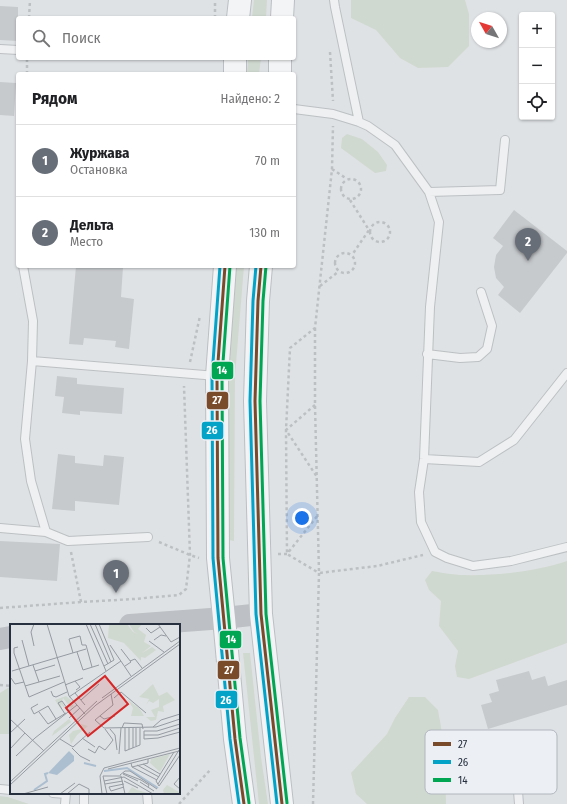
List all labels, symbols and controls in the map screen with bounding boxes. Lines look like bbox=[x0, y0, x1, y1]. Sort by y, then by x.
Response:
north arrow bbox=[471, 12, 507, 48]
map controls bbox=[519, 12, 555, 120]
button: + bbox=[519, 12, 555, 48]
search box bbox=[16, 16, 296, 60]
icon: search bbox=[30, 27, 52, 49]
text: Поиск bbox=[62, 29, 100, 47]
button: − bbox=[519, 48, 555, 84]
button: locate bbox=[519, 84, 555, 120]
text: Рядом bbox=[32, 88, 77, 109]
text: Найдено: 2 bbox=[221, 91, 280, 106]
text: Журжава bbox=[70, 144, 130, 162]
text: 1 bbox=[42, 153, 48, 168]
text: 70 m bbox=[255, 153, 280, 168]
text: Остановка bbox=[70, 162, 128, 177]
text: Дельта bbox=[70, 216, 114, 234]
text: 2 bbox=[42, 225, 48, 240]
text: 130 m bbox=[249, 225, 280, 240]
pin: 2 bbox=[515, 228, 541, 261]
text: Место bbox=[70, 234, 103, 249]
line badge: 14 bbox=[211, 361, 234, 380]
text: 14 bbox=[217, 364, 227, 377]
line badge: 27 bbox=[206, 391, 229, 410]
text: 27 bbox=[211, 394, 222, 407]
line badge: 26 bbox=[201, 421, 224, 440]
text: 26 bbox=[206, 424, 218, 437]
your location bbox=[292, 508, 312, 528]
pin: 1 bbox=[103, 560, 129, 593]
inset map bbox=[10, 624, 180, 794]
line badge: 14 bbox=[219, 630, 242, 649]
text: 14 bbox=[226, 633, 236, 646]
line badge: 27 bbox=[217, 660, 240, 680]
text: 27 bbox=[223, 664, 234, 677]
line badge: 26 bbox=[215, 690, 238, 709]
text: 26 bbox=[220, 694, 232, 707]
legend bbox=[425, 730, 557, 794]
text: 27 bbox=[458, 738, 468, 751]
text: 26 bbox=[458, 756, 469, 769]
text: 14 bbox=[458, 774, 468, 787]

